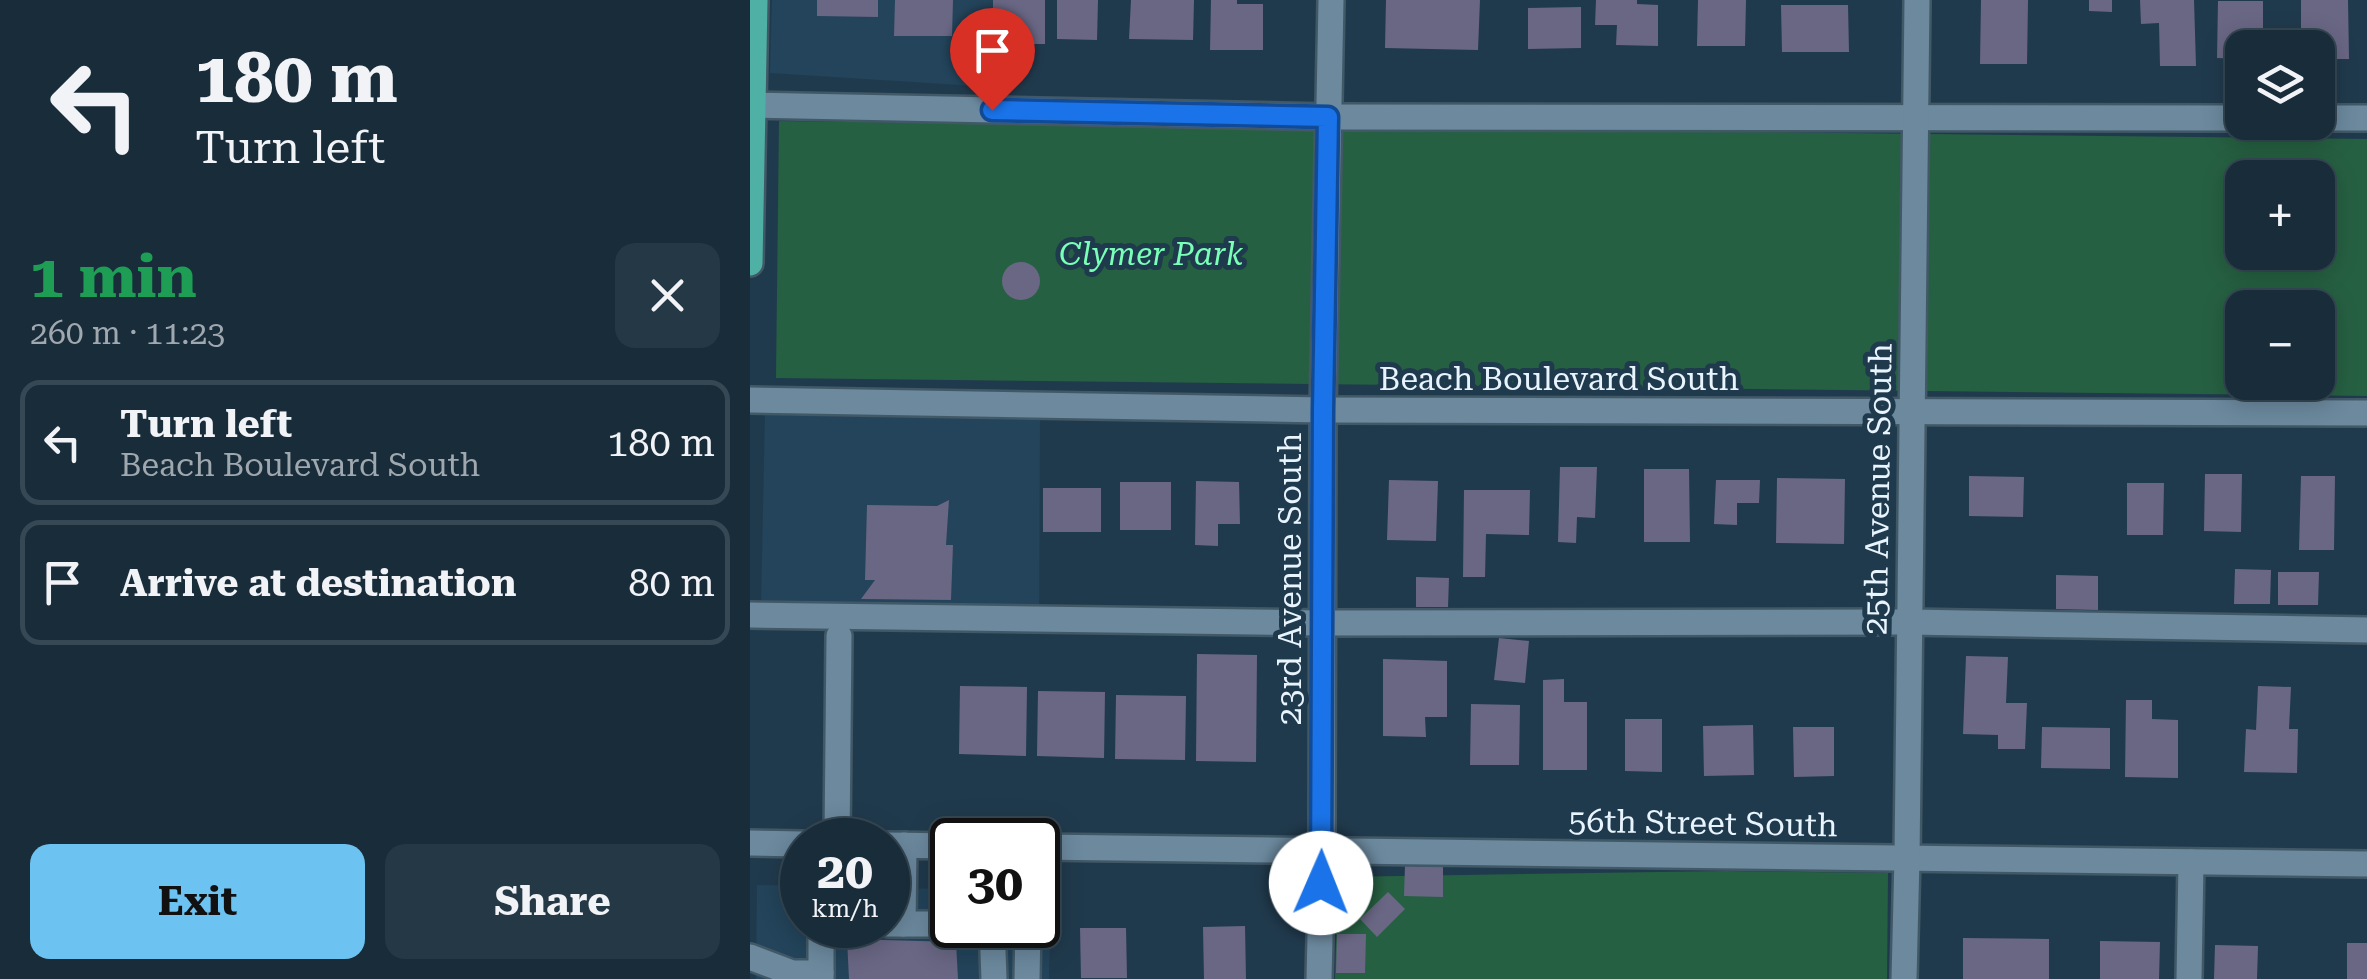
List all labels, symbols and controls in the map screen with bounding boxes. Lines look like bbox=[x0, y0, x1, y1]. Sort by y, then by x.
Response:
pin bbox=[950, 8, 1035, 111]
icon: arrive bbox=[965, 23, 1020, 78]
map controls bbox=[2225, 30, 2335, 400]
button: layers bbox=[2225, 30, 2335, 140]
text: 180 m bbox=[195, 37, 398, 119]
icon: left bbox=[30, 40, 160, 170]
text: Turn left bbox=[195, 121, 385, 174]
button: + bbox=[2225, 160, 2335, 270]
park label: Clymer Park bbox=[1059, 235, 1244, 273]
text: 1 min bbox=[30, 241, 197, 312]
button: close bbox=[615, 243, 720, 348]
button: − bbox=[2225, 290, 2335, 400]
text: 260 m · 11:23 bbox=[30, 314, 225, 352]
street label: 25th Avenue South bbox=[1856, 343, 1900, 635]
street label: Beach Boulevard South bbox=[1379, 360, 1739, 398]
text: Turn left bbox=[120, 402, 292, 446]
icon: left bbox=[35, 415, 90, 470]
text: 180 m bbox=[607, 421, 715, 465]
street label: 23rd Avenue South bbox=[1271, 433, 1309, 725]
text: Beach Boulevard South bbox=[120, 446, 480, 484]
icon: arrive bbox=[35, 555, 90, 610]
text: Arrive at destination bbox=[120, 561, 516, 605]
text: 80 m bbox=[628, 561, 715, 605]
street label: 56th Street South bbox=[1568, 802, 1838, 844]
speed limit sign: 30 bbox=[930, 818, 1060, 948]
position arrow bbox=[1269, 831, 1373, 935]
text: 20 bbox=[817, 842, 873, 900]
button: Exit bbox=[30, 844, 365, 959]
button: Share bbox=[385, 844, 720, 959]
text: km/h bbox=[812, 894, 878, 923]

